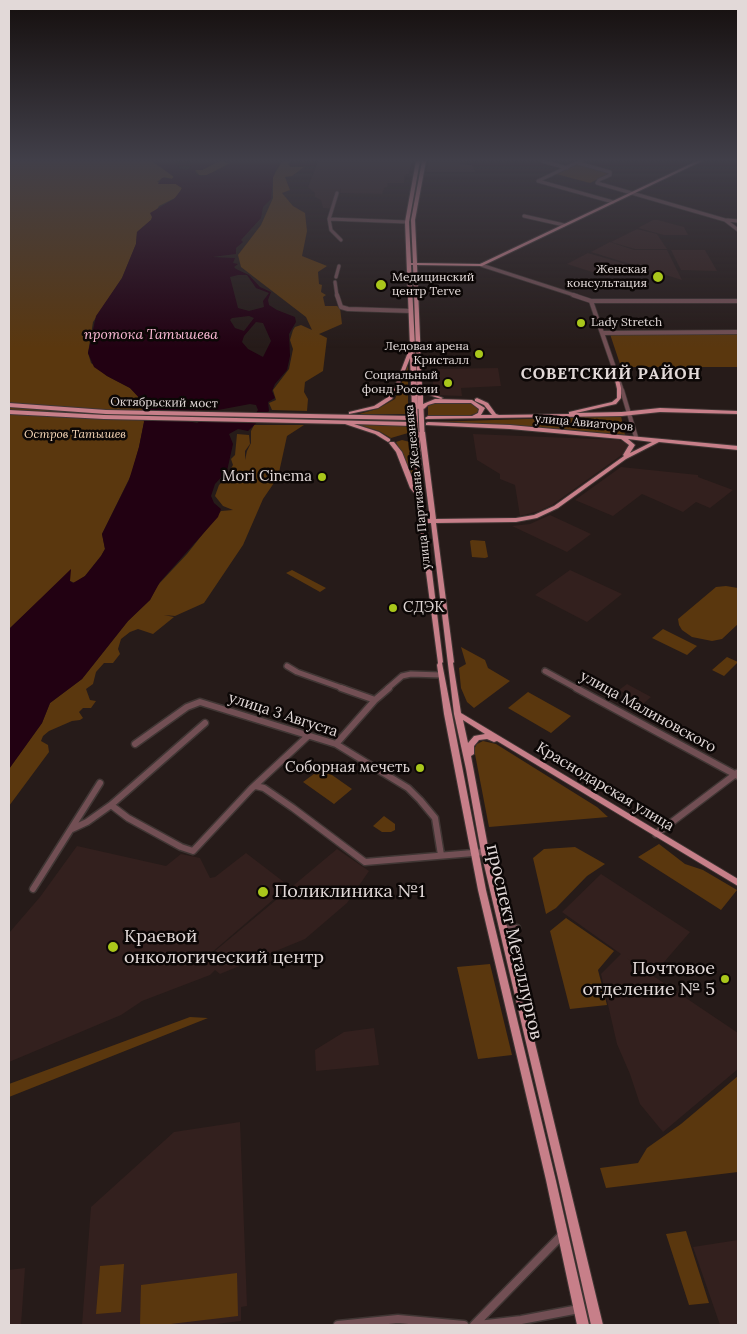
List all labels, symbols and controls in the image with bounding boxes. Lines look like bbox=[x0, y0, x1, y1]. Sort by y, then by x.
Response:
place label: Женская консультация bbox=[567, 263, 647, 291]
marker: Женская консультация bbox=[651, 270, 665, 284]
place label: Медицинский центр Terve bbox=[392, 271, 474, 299]
marker: Медицинский центр Terve bbox=[374, 278, 388, 292]
place label: Lady Stretch bbox=[591, 316, 662, 330]
marker: Lady Stretch bbox=[575, 317, 587, 329]
water label: протока Татышева bbox=[84, 327, 218, 343]
place label: Ледовая арена Кристалл bbox=[385, 340, 469, 368]
marker: Ледовая арена Кристалл bbox=[473, 348, 485, 360]
district label: СОВЕТСКИЙ РАЙОН bbox=[519, 364, 703, 384]
place label: Социальный фонд России bbox=[362, 369, 438, 397]
marker: Социальный фонд России bbox=[442, 377, 454, 389]
street label: Октябрьский мост bbox=[110, 395, 218, 411]
street label: улица Партизана Железняка bbox=[402, 404, 434, 570]
street label: улица Авиаторов bbox=[534, 412, 634, 434]
park label: Остров Татышев bbox=[24, 428, 126, 442]
place label: Mori Cinema bbox=[222, 468, 312, 486]
marker: Mori Cinema bbox=[316, 471, 328, 483]
place label: СДЭК bbox=[403, 599, 444, 617]
marker: СДЭК bbox=[387, 602, 399, 614]
street label: улица Малиновского bbox=[577, 667, 719, 757]
street label: улица 3 Августа bbox=[226, 689, 340, 741]
street label: Краснодарская улица bbox=[533, 739, 677, 835]
place label: Соборная мечеть bbox=[285, 759, 410, 777]
marker: Соборная мечеть bbox=[414, 762, 426, 774]
street label: проспект Металлургов bbox=[481, 842, 547, 1042]
place label: Поликлиника №1 bbox=[274, 881, 425, 903]
marker: Поликлиника №1 bbox=[256, 885, 270, 899]
place label: Краевой онкологический центр bbox=[124, 926, 324, 969]
marker: Краевой онкологический центр bbox=[106, 940, 120, 954]
place label: Почтовое отделение № 5 bbox=[582, 958, 715, 1001]
marker: Почтовое отделение № 5 bbox=[719, 973, 731, 985]

